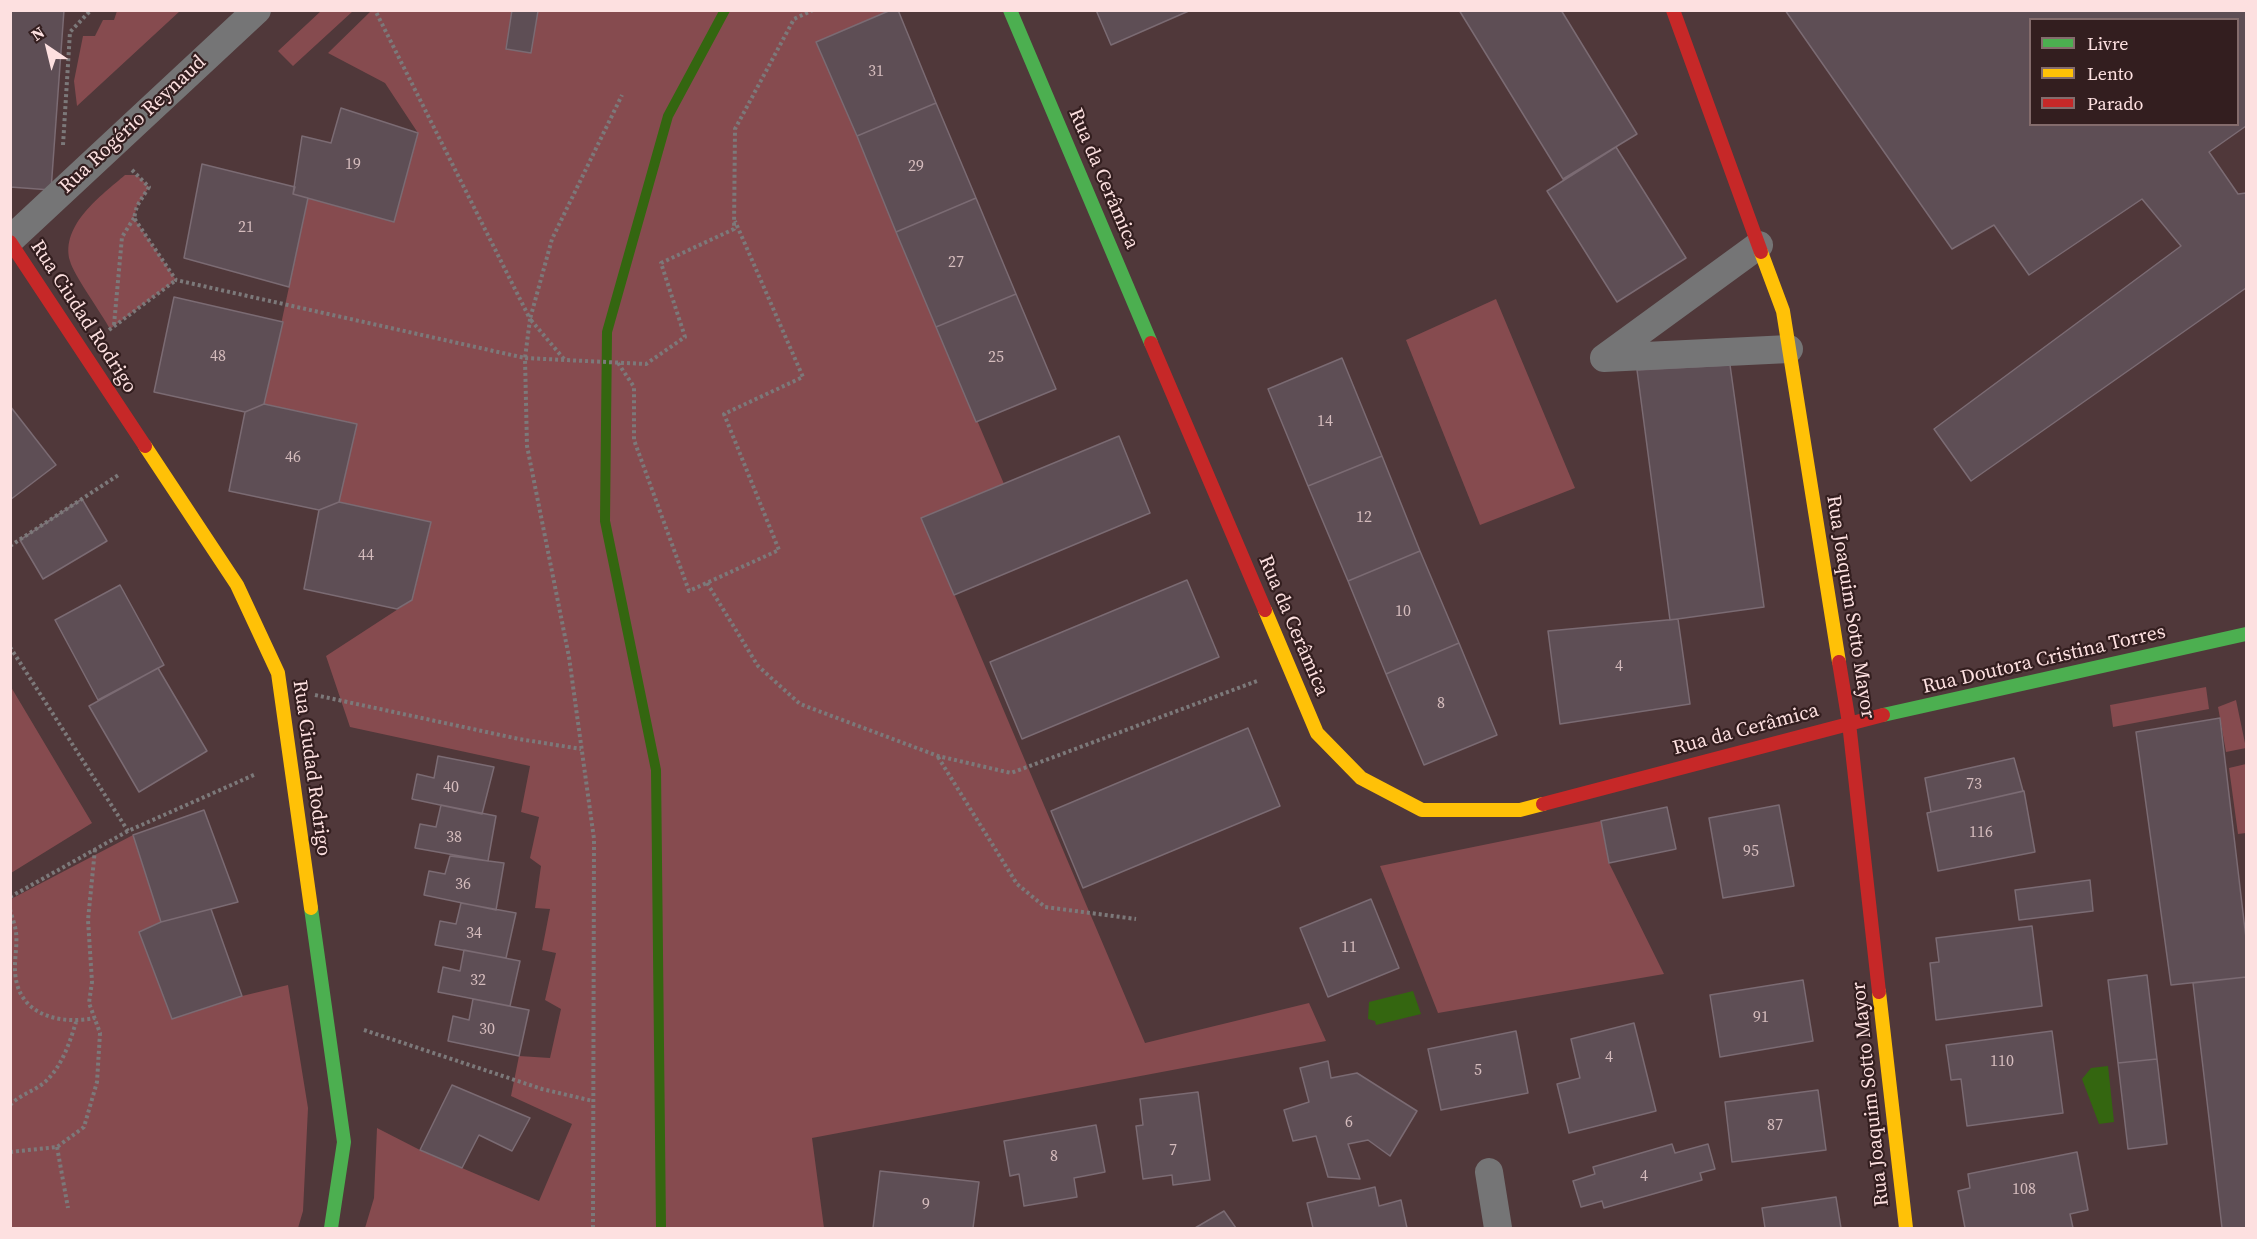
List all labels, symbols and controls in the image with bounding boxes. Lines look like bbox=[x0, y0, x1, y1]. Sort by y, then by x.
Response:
north arrow bbox=[18, 18, 78, 78]
legend bbox=[2029, 18, 2239, 126]
text: N bbox=[27, 21, 49, 46]
text: Livre bbox=[2087, 31, 2129, 56]
street label: Rua Rogério Reynaud bbox=[55, 51, 211, 199]
text: Lento bbox=[2087, 61, 2133, 86]
house number: 31 bbox=[868, 62, 884, 82]
text: Parado bbox=[2087, 91, 2143, 116]
street label: Rua da Cerâmica bbox=[1063, 105, 1143, 253]
house number: 19 bbox=[345, 155, 361, 175]
house number: 29 bbox=[908, 157, 924, 177]
house number: 21 bbox=[238, 218, 254, 238]
street label: Rua Ciudad Rodrigo bbox=[25, 236, 141, 398]
house number: 27 bbox=[948, 253, 964, 273]
house number: 48 bbox=[210, 347, 226, 367]
house number: 25 bbox=[988, 348, 1004, 368]
house number: 14 bbox=[1317, 412, 1333, 432]
house number: 46 bbox=[285, 448, 301, 468]
street label: Rua Joaquim Sotto Mayor bbox=[1820, 494, 1880, 720]
house number: 12 bbox=[1356, 508, 1372, 528]
house number: 44 bbox=[358, 546, 374, 566]
street label: Rua da Cerâmica bbox=[1253, 552, 1333, 700]
house number: 10 bbox=[1395, 602, 1411, 622]
street label: Rua Doutora Cristina Torres bbox=[1920, 620, 2168, 700]
house number: 4 bbox=[1615, 657, 1623, 677]
street label: Rua Ciudad Rodrigo bbox=[287, 679, 335, 857]
house number: 8 bbox=[1437, 694, 1445, 714]
street label: Rua da Cerâmica bbox=[1670, 699, 1822, 761]
house number: 73 bbox=[1966, 775, 1982, 795]
house number: 40 bbox=[443, 778, 459, 798]
house number: 116 bbox=[1969, 823, 1993, 843]
house number: 38 bbox=[446, 828, 462, 848]
house number: 95 bbox=[1743, 842, 1759, 862]
house number: 36 bbox=[455, 875, 471, 895]
house number: 34 bbox=[466, 924, 482, 944]
house number: 11 bbox=[1341, 938, 1357, 958]
house number: 32 bbox=[470, 971, 486, 991]
street label: Rua Joaquim Sotto Mayor bbox=[1847, 981, 1895, 1207]
house number: 91 bbox=[1753, 1008, 1769, 1028]
house number: 30 bbox=[479, 1020, 495, 1040]
house number: 4 bbox=[1605, 1048, 1613, 1068]
house number: 110 bbox=[1990, 1052, 2014, 1072]
house number: 5 bbox=[1474, 1061, 1482, 1081]
house number: 6 bbox=[1345, 1113, 1353, 1133]
house number: 87 bbox=[1767, 1116, 1783, 1136]
house number: 7 bbox=[1169, 1141, 1177, 1161]
house number: 8 bbox=[1050, 1147, 1058, 1167]
house number: 4 bbox=[1640, 1167, 1648, 1187]
house number: 108 bbox=[2012, 1180, 2036, 1200]
house number: 9 bbox=[922, 1195, 930, 1215]

